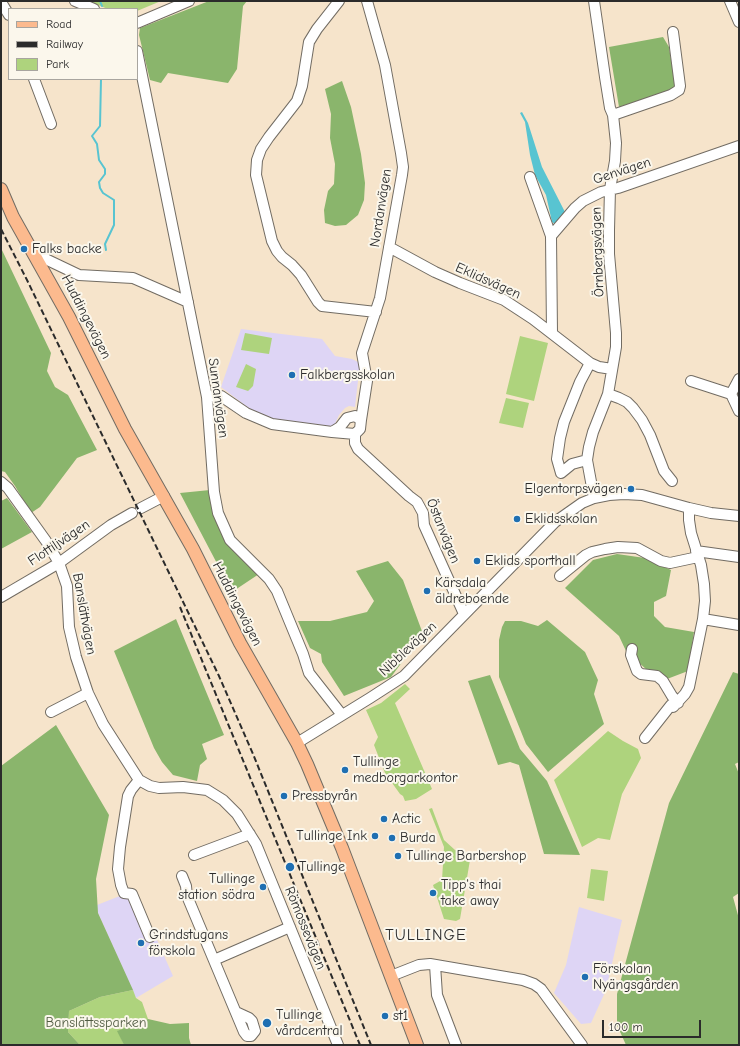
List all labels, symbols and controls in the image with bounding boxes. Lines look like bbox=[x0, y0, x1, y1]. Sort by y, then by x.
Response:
legend bbox=[8, 8, 138, 80]
text: Road bbox=[46, 17, 72, 31]
text: Railway bbox=[46, 37, 83, 51]
text: Park bbox=[46, 57, 69, 71]
street label: Genvägen bbox=[591, 154, 653, 188]
street label: Nordanvägen bbox=[367, 168, 395, 248]
street label: Örnbergsvägen bbox=[588, 207, 608, 297]
place label: Falks backe bbox=[32, 241, 102, 257]
marker: Falks backe bbox=[19, 244, 29, 254]
street label: Eklidsvägen bbox=[453, 259, 523, 303]
street label: Huddingevägen bbox=[58, 272, 114, 362]
street label: Sunnanvägen bbox=[204, 357, 232, 439]
place label: Falkbergsskolan bbox=[300, 367, 395, 383]
marker: Falkbergsskolan bbox=[287, 370, 297, 380]
place label: Elgentorpsvägen bbox=[525, 481, 623, 497]
marker: Elgentorpsvägen bbox=[626, 484, 636, 494]
street label: Östanvägen bbox=[422, 496, 464, 566]
place label: Eklidsskolan bbox=[525, 511, 597, 527]
marker: Eklidsskolan bbox=[512, 514, 522, 524]
street label: Flottiljvägen bbox=[25, 516, 93, 570]
place label: Eklids sporthall bbox=[485, 553, 575, 569]
marker: Eklids sporthall bbox=[472, 556, 482, 566]
street label: Huddingevägen bbox=[209, 559, 265, 649]
street label: Banslättvägen bbox=[69, 572, 99, 656]
place label: Kärsdala äldreboende bbox=[435, 575, 509, 608]
marker: Kärsdala äldreboende bbox=[422, 586, 432, 596]
street label: Nibblevägen bbox=[376, 618, 440, 680]
place label: Tullinge medborgarkontor bbox=[353, 754, 457, 786]
marker: Tullinge medborgarkontor bbox=[340, 765, 350, 775]
place label: Pressbyrån bbox=[292, 788, 358, 804]
marker: Pressbyrån bbox=[279, 791, 289, 801]
place label: Actic bbox=[392, 811, 421, 827]
marker: Actic bbox=[379, 814, 389, 824]
place label: Tullinge Ink bbox=[296, 828, 367, 844]
place label: Burda bbox=[400, 830, 436, 846]
marker: Tullinge Ink bbox=[370, 831, 380, 841]
marker: Burda bbox=[387, 833, 397, 843]
place label: Tullinge Barbershop bbox=[406, 848, 526, 864]
marker: Tullinge Barbershop bbox=[393, 851, 403, 861]
place label: Tullinge bbox=[299, 859, 345, 875]
marker: Tullinge bbox=[284, 861, 296, 873]
place label: Tullinge station södra bbox=[178, 871, 255, 904]
place label: Tipp's thai take away bbox=[441, 877, 502, 910]
marker: Tullinge station södra bbox=[258, 882, 268, 892]
street label: Römossevägen bbox=[281, 884, 329, 972]
marker: Tipp's thai take away bbox=[428, 888, 438, 898]
district label: TULLINGE bbox=[385, 925, 467, 945]
place label: Grindstugans förskola bbox=[149, 927, 228, 960]
marker: Grindstugans förskola bbox=[136, 938, 146, 948]
place label: Förskolan Nyängsgården bbox=[593, 961, 678, 994]
marker: Förskolan Nyängsgården bbox=[580, 972, 590, 982]
place label: Tullinge vårdcentral bbox=[276, 1007, 342, 1040]
place label: st1 bbox=[393, 1008, 408, 1024]
marker: st1 bbox=[380, 1011, 390, 1021]
scale bar bbox=[604, 1012, 703, 1038]
park label: Banslättssparken bbox=[46, 1015, 146, 1031]
marker: Tullinge vårdcentral bbox=[261, 1017, 273, 1029]
text: 100 m bbox=[609, 1020, 642, 1034]

